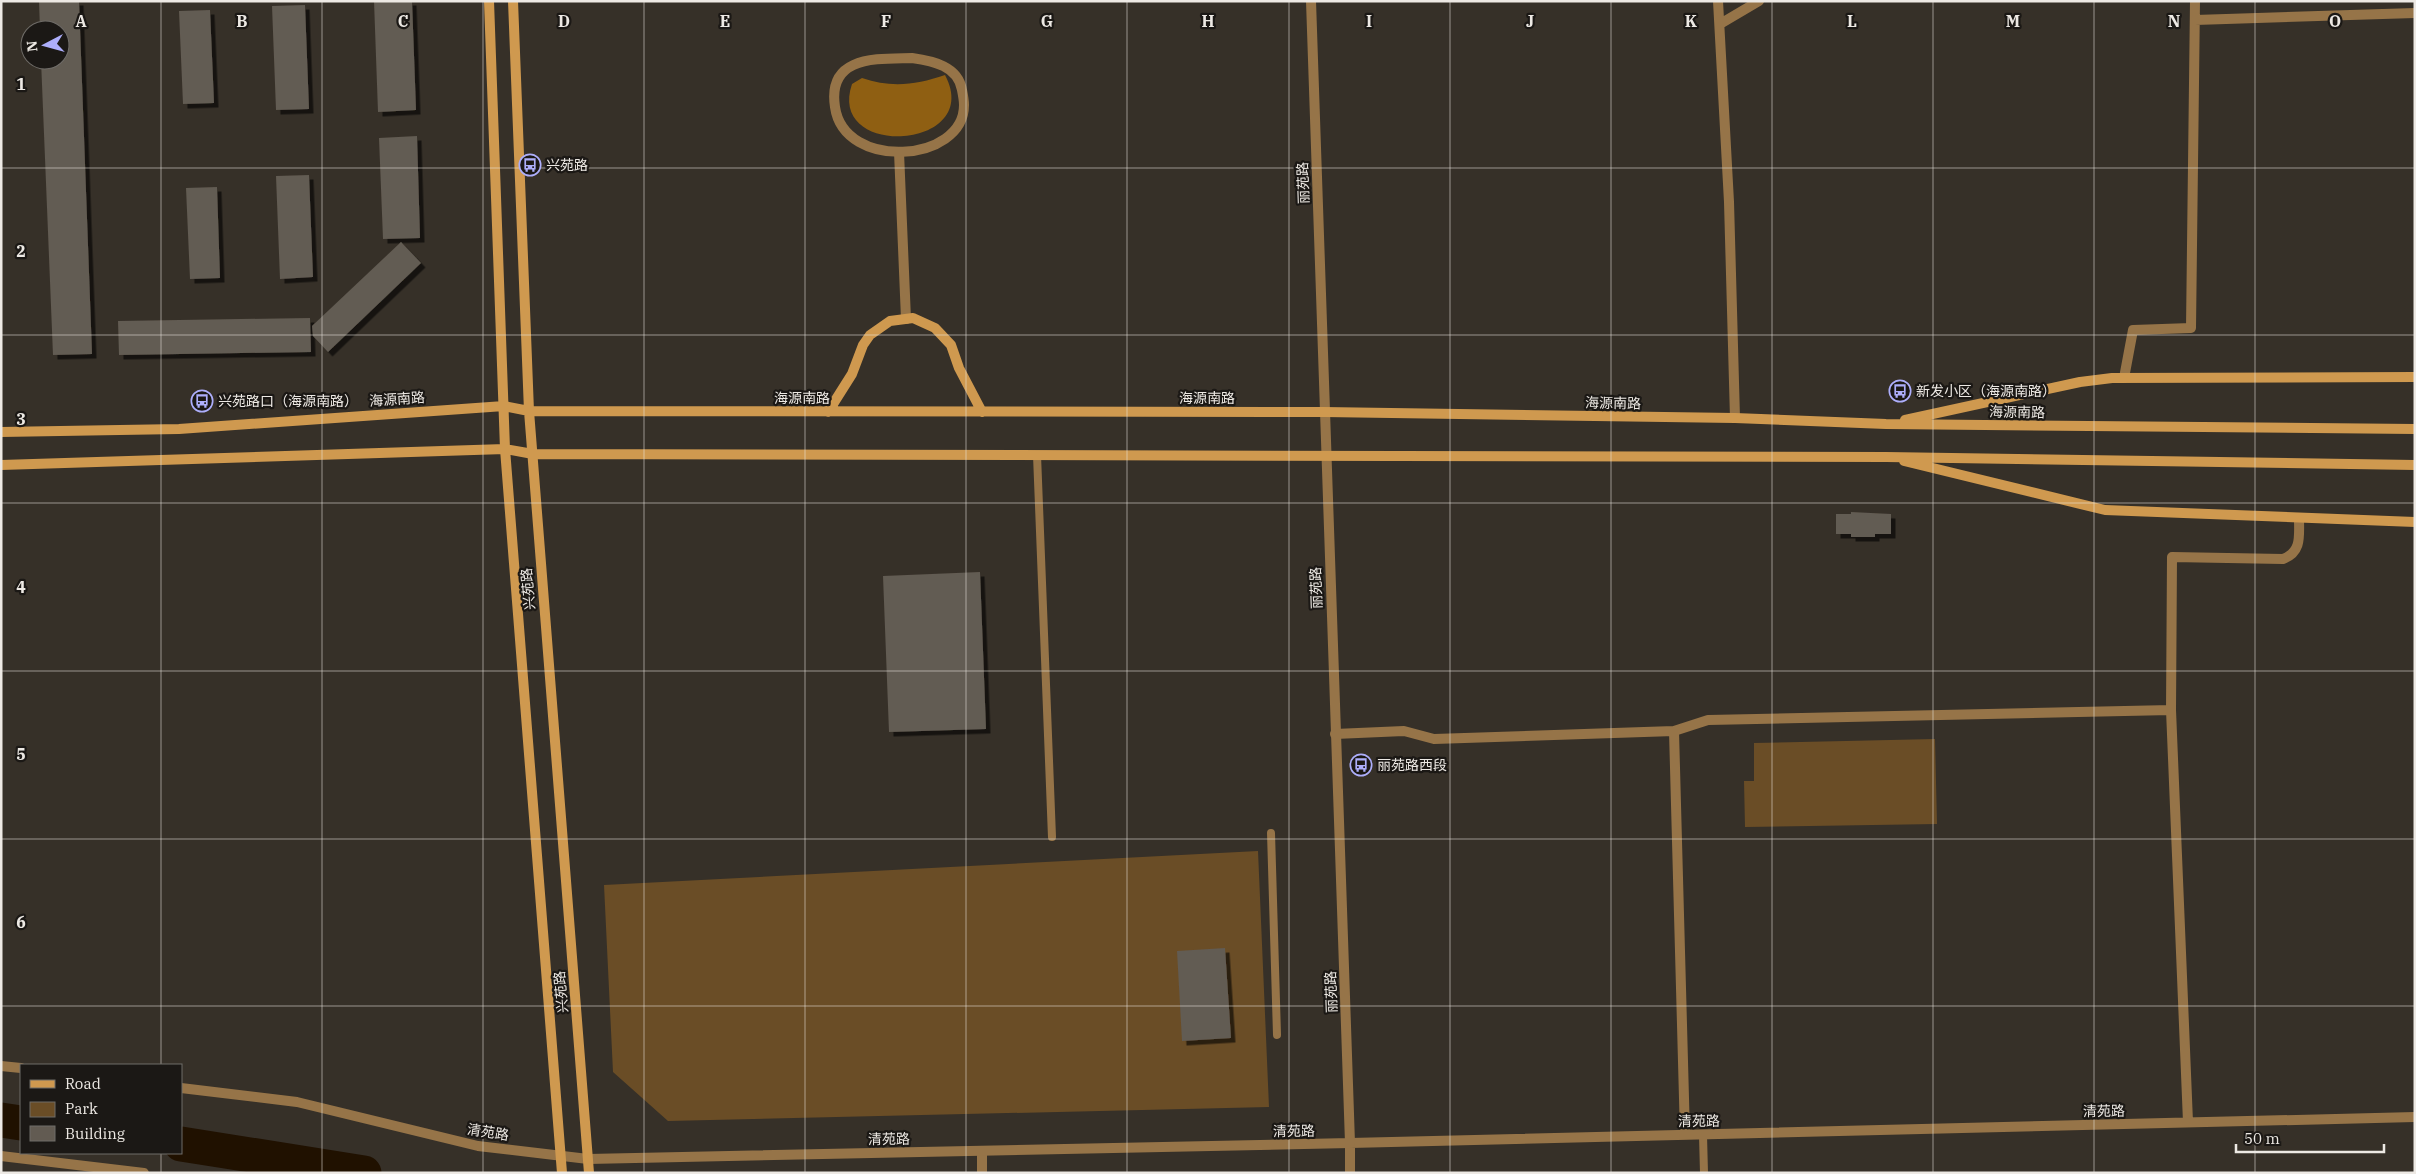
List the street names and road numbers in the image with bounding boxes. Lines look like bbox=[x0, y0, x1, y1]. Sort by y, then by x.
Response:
street label: 丽苑路 bbox=[1293, 162, 1313, 204]
street label: 海源南路 bbox=[368, 388, 426, 410]
street label: 海源南路 bbox=[774, 389, 830, 407]
street label: 海源南路 bbox=[1179, 389, 1235, 407]
street label: 海源南路 bbox=[1585, 394, 1641, 412]
street label: 海源南路 bbox=[1989, 403, 2045, 421]
street label: 兴苑路 bbox=[517, 567, 539, 611]
street label: 丽苑路 bbox=[1306, 567, 1326, 609]
street label: 兴苑路 bbox=[550, 970, 572, 1014]
street label: 丽苑路 bbox=[1321, 971, 1341, 1013]
street label: 清苑路 bbox=[2083, 1102, 2125, 1120]
street label: 清苑路 bbox=[1678, 1112, 1720, 1130]
street label: 清苑路 bbox=[466, 1120, 510, 1144]
street label: 清苑路 bbox=[1273, 1122, 1315, 1140]
street label: 清苑路 bbox=[868, 1130, 910, 1148]

